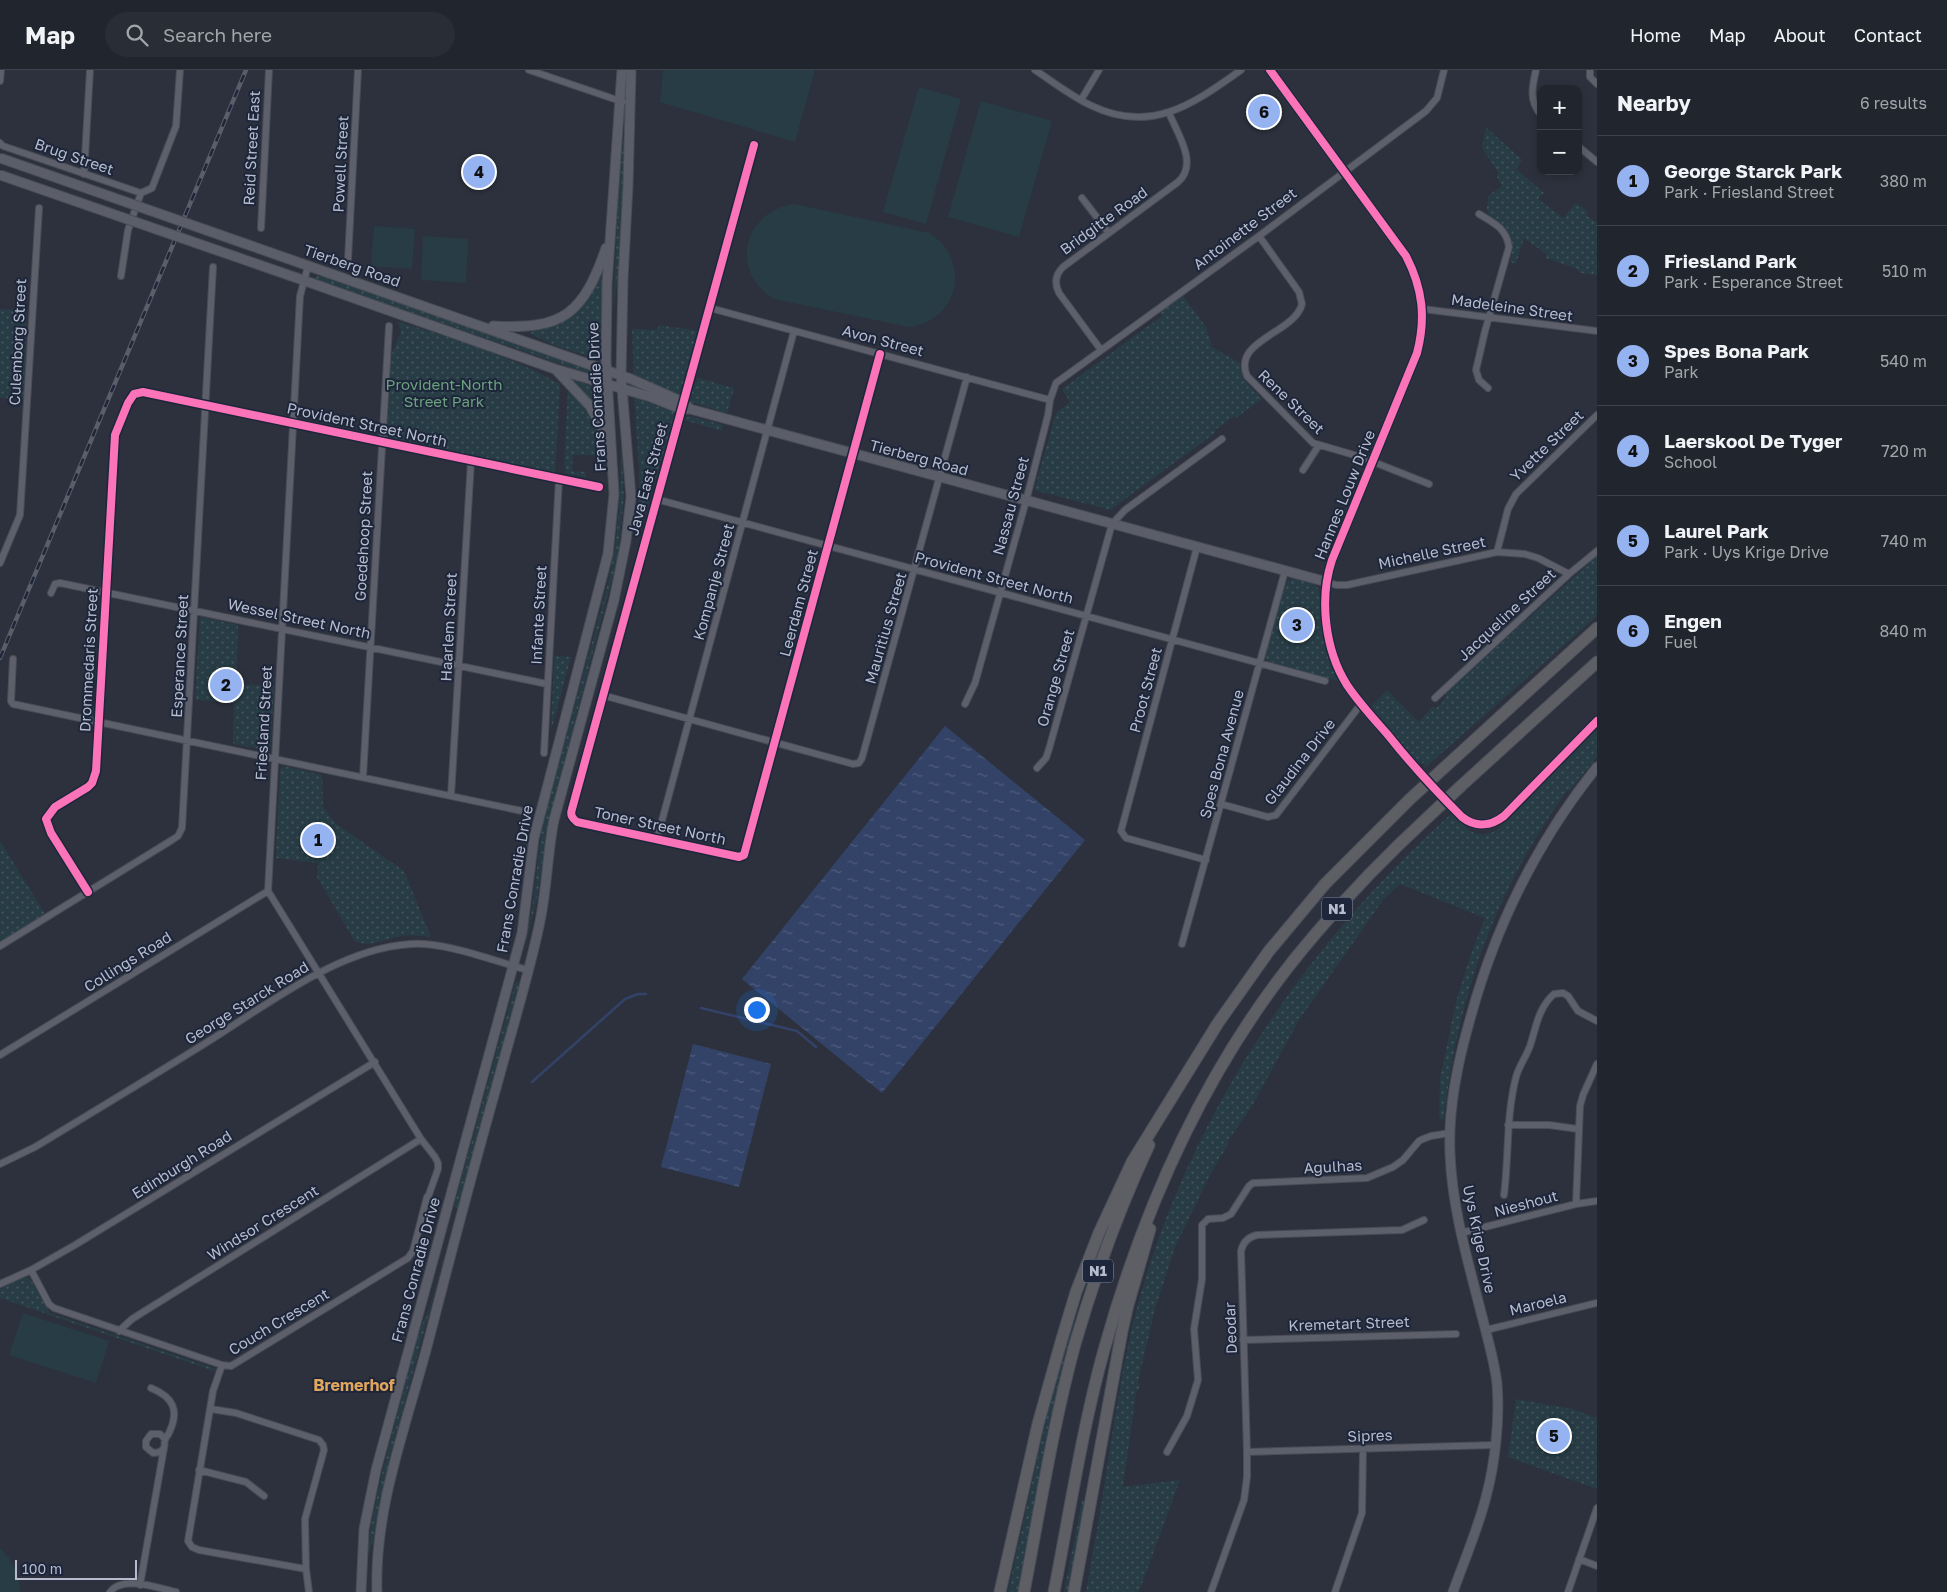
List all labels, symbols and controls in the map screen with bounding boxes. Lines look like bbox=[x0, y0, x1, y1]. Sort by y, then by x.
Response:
search box bbox=[105, 12, 455, 57]
text: Map bbox=[25, 20, 75, 49]
icon: search bbox=[123, 21, 151, 49]
text: Search here bbox=[163, 23, 272, 46]
text: Home bbox=[1630, 24, 1681, 46]
text: Map bbox=[1709, 24, 1746, 46]
text: About bbox=[1774, 24, 1826, 46]
text: Contact bbox=[1854, 24, 1922, 46]
map controls bbox=[1537, 85, 1582, 175]
button: + bbox=[1537, 85, 1582, 130]
street label: Reid Street East bbox=[239, 90, 263, 206]
text: Nearby bbox=[1617, 90, 1691, 116]
pin: 6 bbox=[1248, 93, 1280, 131]
text: 6 results bbox=[1860, 93, 1927, 113]
street label: Powell Street bbox=[328, 115, 352, 213]
button: − bbox=[1537, 130, 1582, 175]
street label: Brug Street bbox=[32, 134, 116, 178]
pin: 4 bbox=[463, 153, 495, 191]
text: George Starck Park bbox=[1664, 159, 1842, 182]
text: 1 bbox=[1629, 171, 1637, 191]
text: 380 m bbox=[1880, 171, 1927, 191]
text: Park · Friesland Street bbox=[1664, 182, 1834, 202]
street label: Bridgitte Road bbox=[1056, 183, 1151, 258]
street label: Antoinette Street bbox=[1189, 183, 1300, 273]
street label: Tierberg Road bbox=[302, 240, 403, 290]
text: Friesland Park bbox=[1664, 249, 1797, 272]
text: 2 bbox=[1628, 261, 1638, 281]
text: 510 m bbox=[1882, 261, 1927, 281]
text: Park · Esperance Street bbox=[1664, 272, 1843, 292]
street label: Culemborg Street bbox=[5, 278, 29, 406]
street label: Madeleine Street bbox=[1450, 290, 1574, 324]
street label: Avon Street bbox=[841, 321, 926, 360]
street label: Frans Conradie Drive bbox=[583, 322, 609, 472]
text: Spes Bona Park bbox=[1664, 339, 1809, 362]
text: 3 bbox=[1628, 351, 1638, 371]
text: 540 m bbox=[1880, 351, 1927, 371]
text: Park bbox=[1664, 362, 1699, 382]
street label: Rene Street bbox=[1255, 365, 1328, 437]
park label: Provident-North Street Park bbox=[386, 375, 502, 410]
street label: Provident Street North bbox=[285, 398, 449, 450]
street label: Yvette Street bbox=[1506, 406, 1587, 485]
street label: Java East Street bbox=[623, 420, 671, 537]
street label: Hannes Louw Drive bbox=[1310, 427, 1378, 562]
text: Laerskool De Tyger bbox=[1664, 429, 1842, 452]
street label: Tierberg Road bbox=[868, 435, 970, 479]
text: 4 bbox=[1628, 441, 1638, 461]
text: 720 m bbox=[1881, 441, 1927, 461]
text: School bbox=[1664, 452, 1717, 472]
street label: Nassau Street bbox=[988, 454, 1032, 557]
street label: Goedehoop Street bbox=[351, 470, 375, 602]
text: Laurel Park bbox=[1664, 519, 1769, 542]
street label: Kompanje Street bbox=[689, 521, 737, 642]
text: 5 bbox=[1628, 531, 1638, 551]
text: 740 m bbox=[1881, 531, 1927, 551]
street label: Michelle Street bbox=[1376, 532, 1487, 572]
text: Park · Uys Krige Drive bbox=[1664, 542, 1829, 562]
street label: Leerdam Street bbox=[775, 547, 821, 659]
street label: Provident Street North bbox=[913, 547, 1075, 607]
street label: Jacqueline Street bbox=[1454, 564, 1559, 664]
street label: Infante Street bbox=[526, 565, 550, 665]
street label: Mauritius Street bbox=[860, 570, 910, 686]
street label: Haarlem Street bbox=[436, 572, 460, 682]
street label: Drommedaris Street bbox=[75, 588, 101, 732]
street label: Esperance Street bbox=[167, 594, 191, 718]
street label: Wessel Street North bbox=[226, 594, 372, 642]
pin: 3 bbox=[1281, 606, 1313, 644]
text: Engen bbox=[1664, 609, 1722, 632]
text: 6 bbox=[1628, 621, 1638, 641]
text: 840 m bbox=[1879, 621, 1927, 641]
street label: Orange Street bbox=[1033, 627, 1078, 729]
text: Fuel bbox=[1664, 632, 1698, 652]
street label: Proot Street bbox=[1125, 645, 1165, 734]
street label: Friesland Street bbox=[251, 665, 275, 781]
pin: 2 bbox=[210, 666, 242, 704]
street label: Spes Bona Avenue bbox=[1195, 687, 1247, 820]
street label: Glaudina Drive bbox=[1260, 714, 1339, 808]
street label: Toner Street North bbox=[593, 802, 728, 848]
street label: Frans Conradie Drive bbox=[492, 803, 536, 954]
pin: 1 bbox=[302, 821, 334, 859]
road number: N1 bbox=[1322, 898, 1352, 921]
street label: Collings Road bbox=[80, 927, 175, 995]
street label: George Starck Road bbox=[181, 957, 312, 1047]
your location bbox=[744, 997, 770, 1023]
street label: Edinburgh Road bbox=[128, 1126, 235, 1202]
street label: Agulhas bbox=[1303, 1155, 1363, 1177]
street label: Windsor Crescent bbox=[203, 1181, 321, 1264]
street label: Uys Krige Drive bbox=[1460, 1183, 1500, 1295]
street label: Nieshout bbox=[1492, 1186, 1560, 1220]
street label: Frans Conradie Drive bbox=[387, 1195, 443, 1344]
road number: N1 bbox=[1083, 1260, 1113, 1282]
street label: Couch Crescent bbox=[225, 1284, 332, 1358]
street label: Maroela bbox=[1507, 1287, 1568, 1319]
street label: Deodar bbox=[1220, 1302, 1240, 1354]
street label: Kremetart Street bbox=[1288, 1312, 1410, 1334]
district label: Bremerhof bbox=[313, 1375, 395, 1395]
pin: 5 bbox=[1538, 1417, 1570, 1455]
street label: Sipres bbox=[1347, 1425, 1393, 1445]
scale bar bbox=[15, 1557, 138, 1580]
text: 100 m bbox=[22, 1560, 62, 1577]

